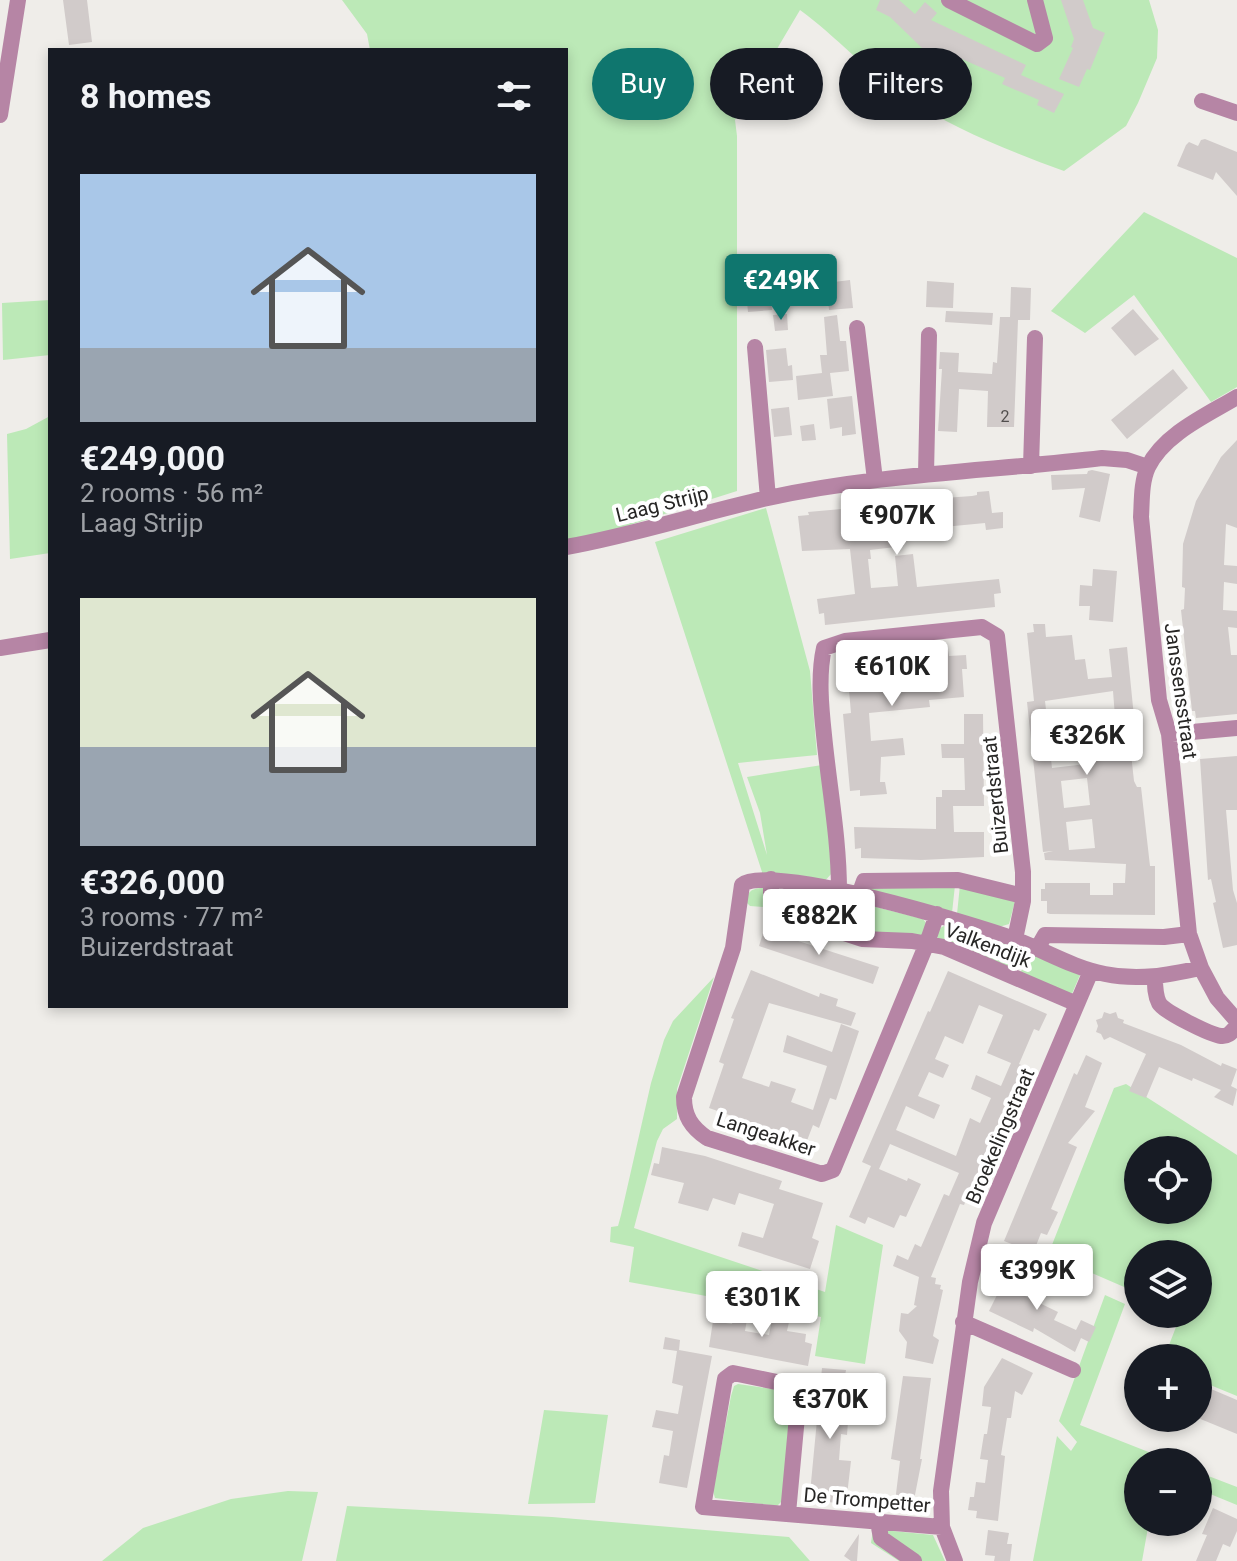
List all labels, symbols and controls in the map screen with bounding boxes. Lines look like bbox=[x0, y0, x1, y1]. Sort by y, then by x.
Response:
chip: Buy bbox=[592, 48, 694, 120]
chip: Rent bbox=[710, 48, 823, 120]
chip: Filters bbox=[839, 48, 972, 120]
icon: filters bbox=[492, 74, 536, 118]
text: 8 homes bbox=[80, 76, 211, 116]
icon: home bbox=[236, 226, 380, 370]
pin: €249K bbox=[725, 254, 837, 322]
text: €249K bbox=[743, 265, 819, 295]
house number: 2 bbox=[1001, 407, 1010, 426]
text: €249,000 bbox=[80, 438, 225, 478]
text: 2 rooms · 56 m² bbox=[80, 478, 263, 508]
street label: Laag Strijp bbox=[613, 481, 711, 527]
pin: €907K bbox=[841, 489, 953, 557]
text: €907K bbox=[859, 500, 935, 530]
text: Laag Strijp bbox=[80, 508, 203, 538]
street label: Janssensstraat bbox=[1160, 621, 1202, 761]
pin: €610K bbox=[836, 640, 948, 708]
icon: home bbox=[236, 650, 380, 794]
text: €610K bbox=[854, 651, 930, 681]
pin: €326K bbox=[1031, 709, 1143, 777]
text: €326K bbox=[1049, 720, 1125, 750]
street label: Buizerdstraat bbox=[977, 735, 1013, 855]
text: €326,000 bbox=[80, 862, 225, 902]
pin: €882K bbox=[763, 889, 875, 957]
text: €882K bbox=[781, 900, 857, 930]
text: 3 rooms · 77 m² bbox=[80, 902, 263, 932]
street label: Valkendijk bbox=[941, 918, 1035, 973]
text: Buizerdstraat bbox=[80, 932, 234, 962]
street label: Broekelingstraat bbox=[961, 1065, 1039, 1207]
street label: Langeakker bbox=[713, 1107, 819, 1161]
map controls bbox=[1124, 1136, 1212, 1536]
button: locate bbox=[1124, 1136, 1212, 1224]
button: layers bbox=[1124, 1240, 1212, 1328]
pin: €399K bbox=[981, 1244, 1093, 1312]
text: €399K bbox=[999, 1255, 1075, 1285]
pin: €301K bbox=[706, 1271, 818, 1339]
text: €301K bbox=[724, 1282, 800, 1312]
button: + bbox=[1124, 1344, 1212, 1432]
pin: €370K bbox=[774, 1373, 886, 1441]
text: €370K bbox=[792, 1384, 868, 1414]
button: − bbox=[1124, 1448, 1212, 1536]
street label: De Trompetter bbox=[803, 1482, 932, 1518]

